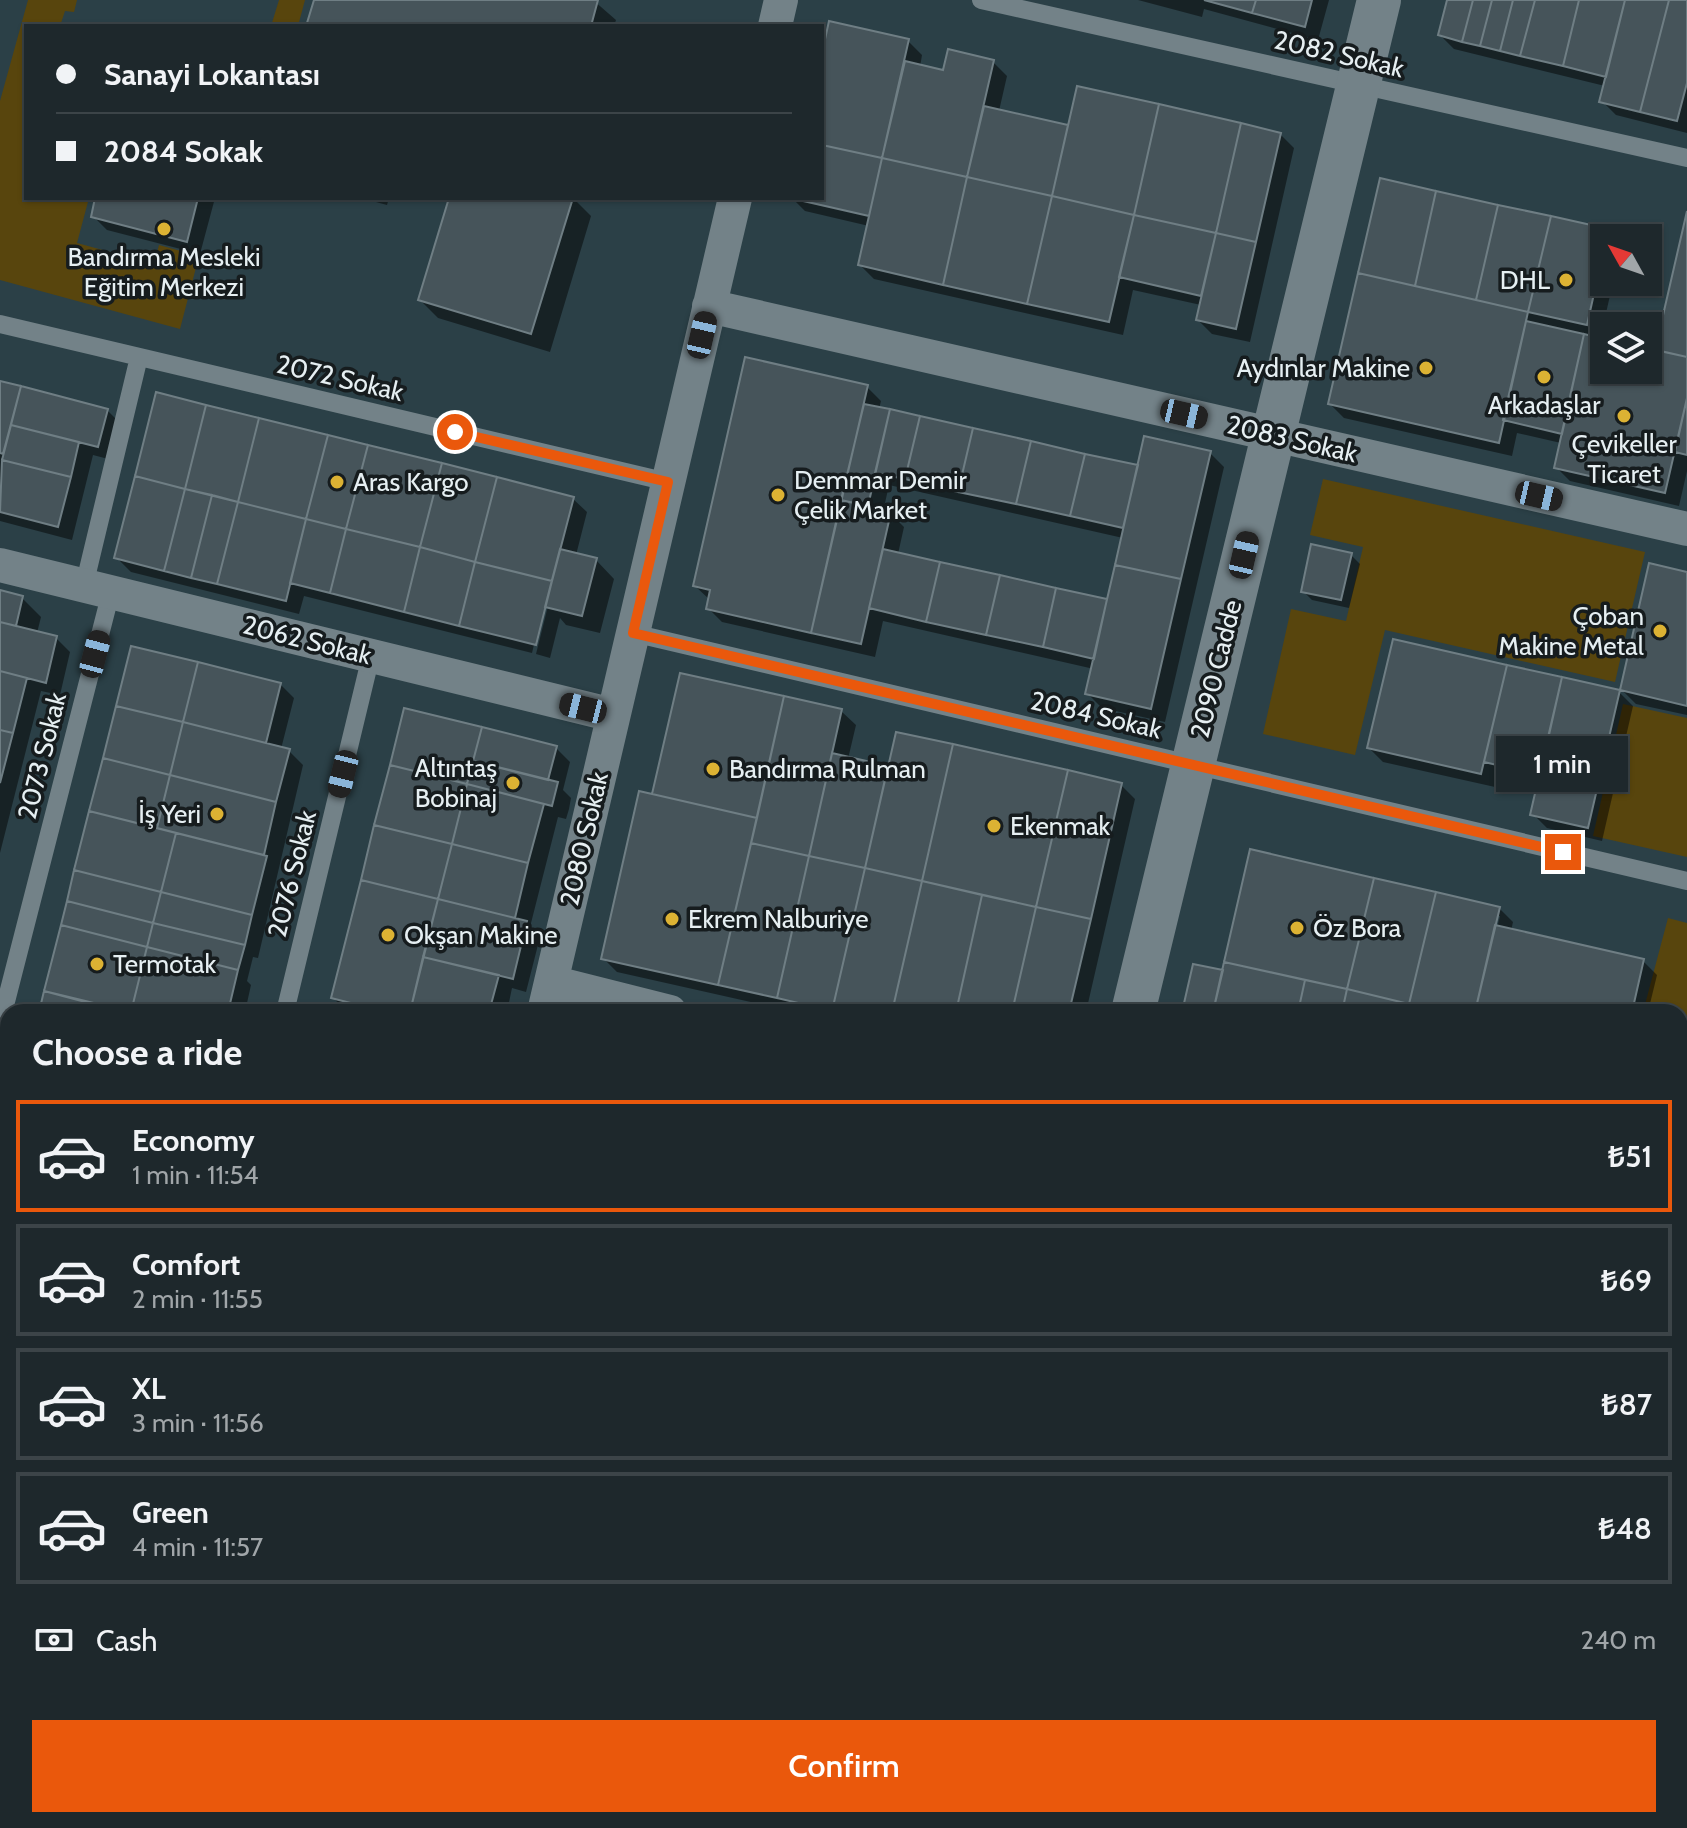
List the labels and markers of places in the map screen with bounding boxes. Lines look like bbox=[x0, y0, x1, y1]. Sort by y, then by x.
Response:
marker: Bandırma Mesleki Eğitim Merkezi bbox=[155, 220, 173, 238]
place label: Bandırma Mesleki Eğitim Merkezi bbox=[67, 241, 261, 303]
place label: DHL bbox=[1500, 264, 1550, 296]
marker: DHL bbox=[1557, 271, 1575, 289]
place label: Aydınlar Makine bbox=[1237, 352, 1410, 384]
marker: Aydınlar Makine bbox=[1417, 359, 1435, 377]
marker: Arkadaşlar bbox=[1535, 368, 1553, 386]
place label: Arkadaşlar bbox=[1488, 389, 1601, 421]
marker: Çevikeller Ticaret bbox=[1615, 407, 1633, 425]
place label: Çevikeller Ticaret bbox=[1571, 428, 1677, 490]
place label: Demmar Demir Çelik Market bbox=[794, 464, 968, 526]
place label: Aras Kargo bbox=[353, 466, 469, 498]
marker: Aras Kargo bbox=[328, 473, 346, 491]
marker: Demmar Demir Çelik Market bbox=[769, 486, 787, 504]
place label: Çoban Makine Metal bbox=[1498, 600, 1644, 662]
marker: Çoban Makine Metal bbox=[1651, 622, 1669, 640]
place label: Altıntaş Bobinaj bbox=[415, 752, 497, 814]
place label: Bandırma Rulman bbox=[729, 753, 926, 785]
marker: Bandırma Rulman bbox=[704, 760, 722, 778]
marker: Altıntaş Bobinaj bbox=[504, 774, 522, 792]
place label: İş Yeri bbox=[138, 798, 201, 830]
marker: İş Yeri bbox=[208, 805, 226, 823]
place label: Ekenmak bbox=[1010, 810, 1111, 842]
marker: Ekenmak bbox=[985, 817, 1003, 835]
place label: Ekrem Nalburiye bbox=[688, 903, 869, 935]
marker: Ekrem Nalburiye bbox=[663, 910, 681, 928]
place label: Öz Bora bbox=[1313, 912, 1402, 944]
place label: Okşan Makine bbox=[404, 919, 558, 951]
marker: Öz Bora bbox=[1288, 919, 1306, 937]
marker: Okşan Makine bbox=[379, 926, 397, 944]
place label: Termotak bbox=[113, 948, 216, 980]
marker: Termotak bbox=[88, 955, 106, 973]

